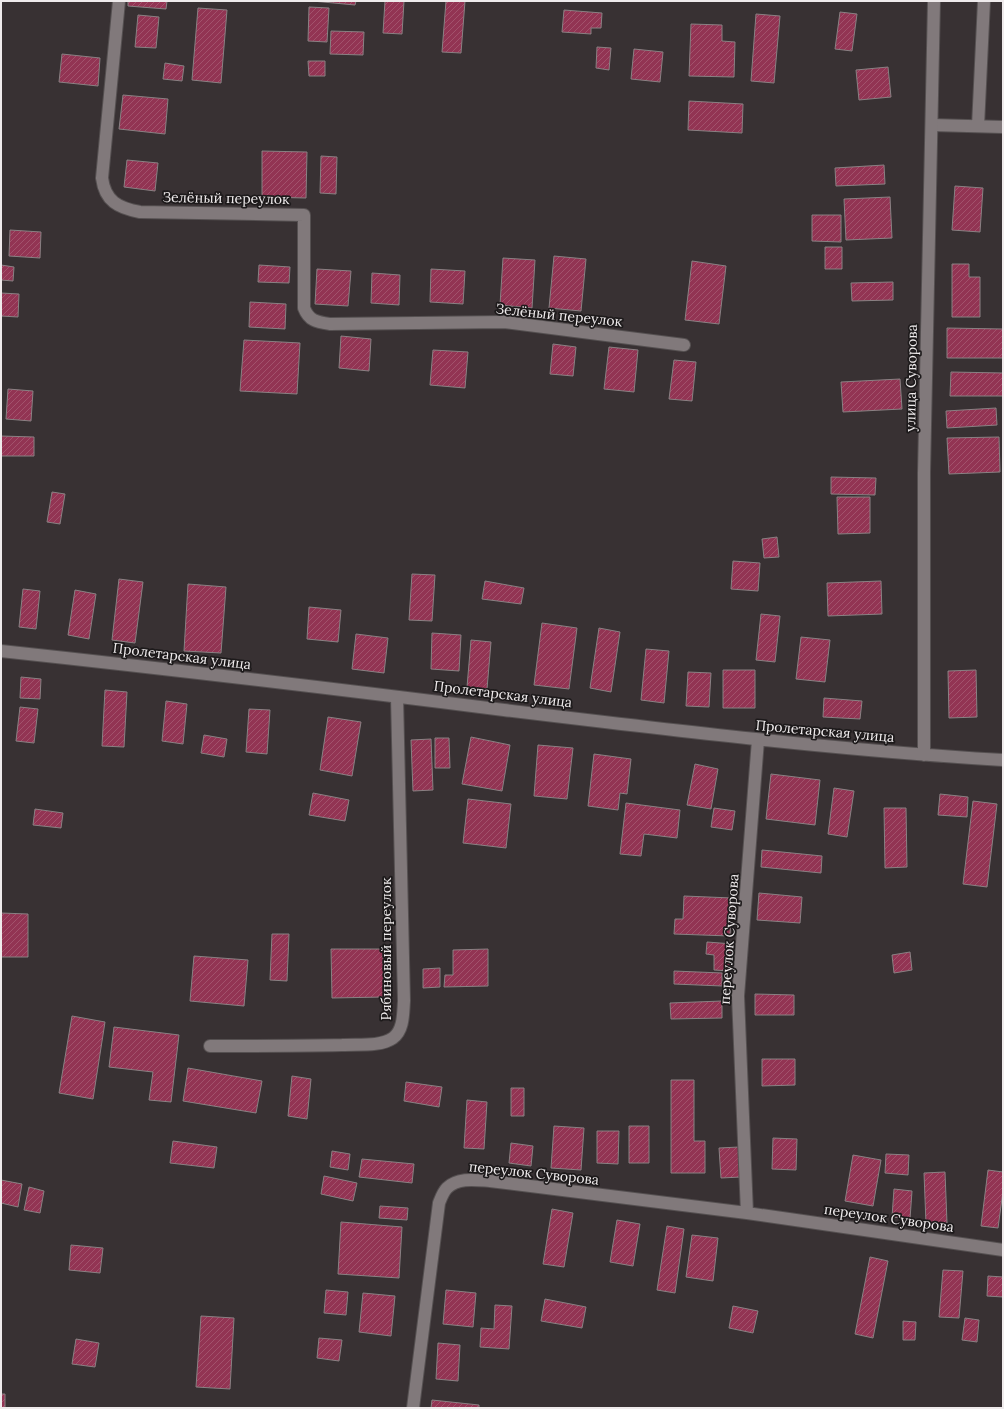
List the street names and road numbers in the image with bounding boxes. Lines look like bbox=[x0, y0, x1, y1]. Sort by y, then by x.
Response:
street label: Зелёный переулок bbox=[162, 188, 290, 208]
street label: Зелёный переулок bbox=[495, 299, 624, 331]
street label: улица Суворова bbox=[901, 324, 921, 432]
street label: Пролетарская улица bbox=[112, 639, 252, 673]
street label: Пролетарская улица bbox=[433, 677, 573, 711]
street label: Пролетарская улица bbox=[755, 716, 895, 746]
street label: переулок Суворова bbox=[715, 873, 743, 1005]
street label: Рябиновый переулок bbox=[377, 877, 395, 1021]
street label: переулок Суворова bbox=[468, 1157, 600, 1189]
street label: переулок Суворова bbox=[823, 1200, 955, 1236]

